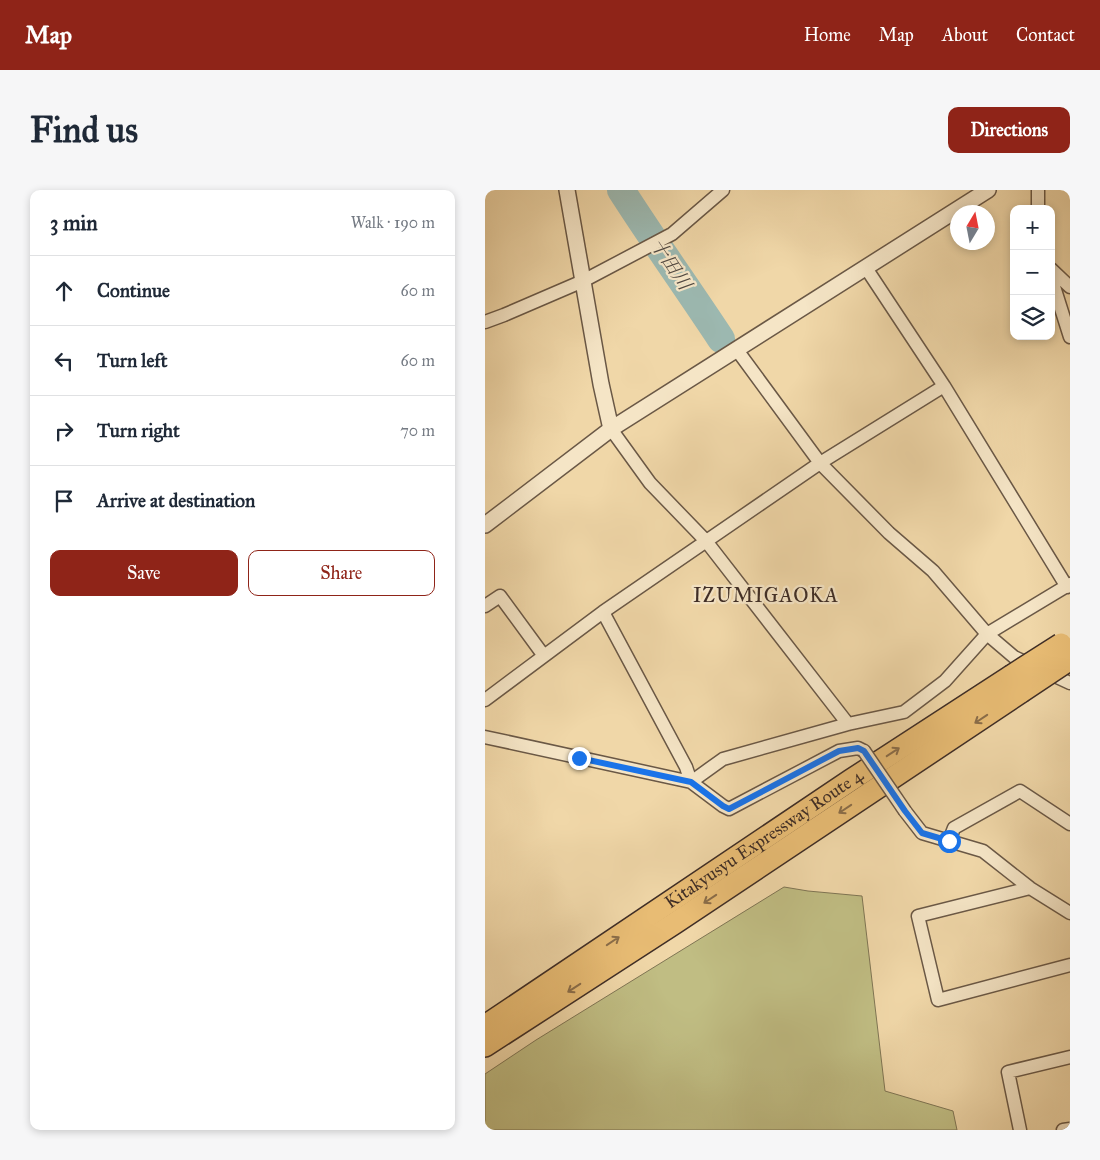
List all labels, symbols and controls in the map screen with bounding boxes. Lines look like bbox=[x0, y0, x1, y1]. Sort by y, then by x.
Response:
text: Map bbox=[25, 20, 72, 50]
text: Home bbox=[804, 24, 851, 46]
text: Map bbox=[879, 24, 914, 46]
text: About bbox=[942, 24, 988, 46]
text: Contact bbox=[1016, 24, 1075, 46]
button: Directions bbox=[948, 107, 1070, 153]
text: Find us bbox=[30, 109, 138, 152]
north arrow bbox=[950, 205, 995, 250]
map controls bbox=[1010, 205, 1055, 340]
button: + bbox=[1010, 205, 1055, 250]
text: 3 min bbox=[50, 210, 98, 236]
text: Walk · 190 m bbox=[351, 213, 435, 232]
water label: 十田川 bbox=[646, 234, 698, 296]
button: − bbox=[1010, 250, 1055, 295]
icon: ahead bbox=[50, 277, 78, 305]
text: Continue bbox=[97, 279, 170, 302]
text: 60 m bbox=[401, 281, 435, 300]
button: layers bbox=[1010, 295, 1055, 340]
icon: left bbox=[50, 347, 78, 375]
text: Turn left bbox=[97, 349, 167, 372]
text: 60 m bbox=[401, 351, 435, 370]
icon: right bbox=[50, 417, 78, 445]
text: Turn right bbox=[97, 419, 180, 442]
text: 70 m bbox=[400, 421, 435, 440]
icon: arrive bbox=[50, 487, 78, 515]
text: Arrive at destination bbox=[97, 489, 255, 512]
button: Save bbox=[50, 550, 238, 596]
button: Share bbox=[248, 550, 435, 596]
district label: IZUMIGAOKA bbox=[693, 583, 839, 607]
one-way arrow bbox=[974, 714, 988, 724]
route end bbox=[568, 747, 591, 770]
one-way arrow bbox=[885, 747, 899, 757]
street label: Kitakyusyu Expressway Route 4 bbox=[661, 764, 868, 913]
one-way arrow bbox=[839, 805, 853, 815]
route start bbox=[938, 830, 961, 853]
one-way arrow bbox=[703, 894, 717, 904]
one-way arrow bbox=[606, 936, 620, 946]
one-way arrow bbox=[567, 983, 581, 993]

